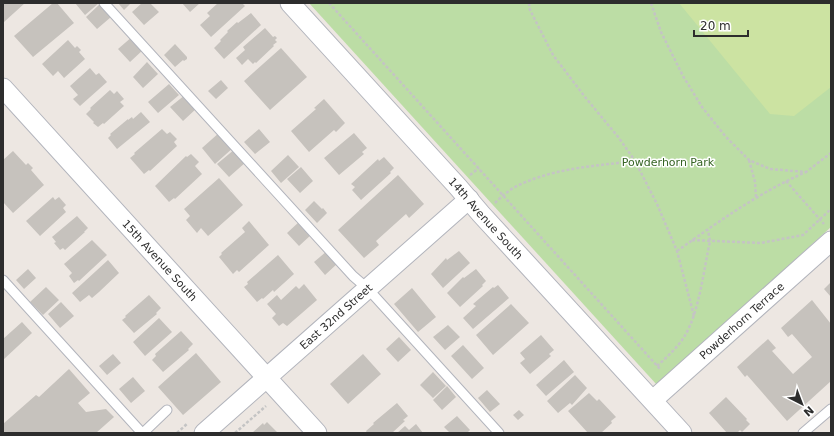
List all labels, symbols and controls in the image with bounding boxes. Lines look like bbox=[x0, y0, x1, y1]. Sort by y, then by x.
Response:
scale bar bbox=[694, 12, 748, 38]
text: 20 m bbox=[700, 19, 731, 33]
park label: Powderhorn Park bbox=[622, 156, 715, 169]
street label: 14th Avenue South bbox=[446, 175, 526, 262]
street label: 15th Avenue South bbox=[120, 217, 200, 304]
street label: Powderhorn Terrace bbox=[697, 280, 787, 362]
street label: East 32nd Street bbox=[297, 281, 375, 352]
north arrow bbox=[782, 384, 822, 424]
text: N bbox=[801, 403, 816, 419]

